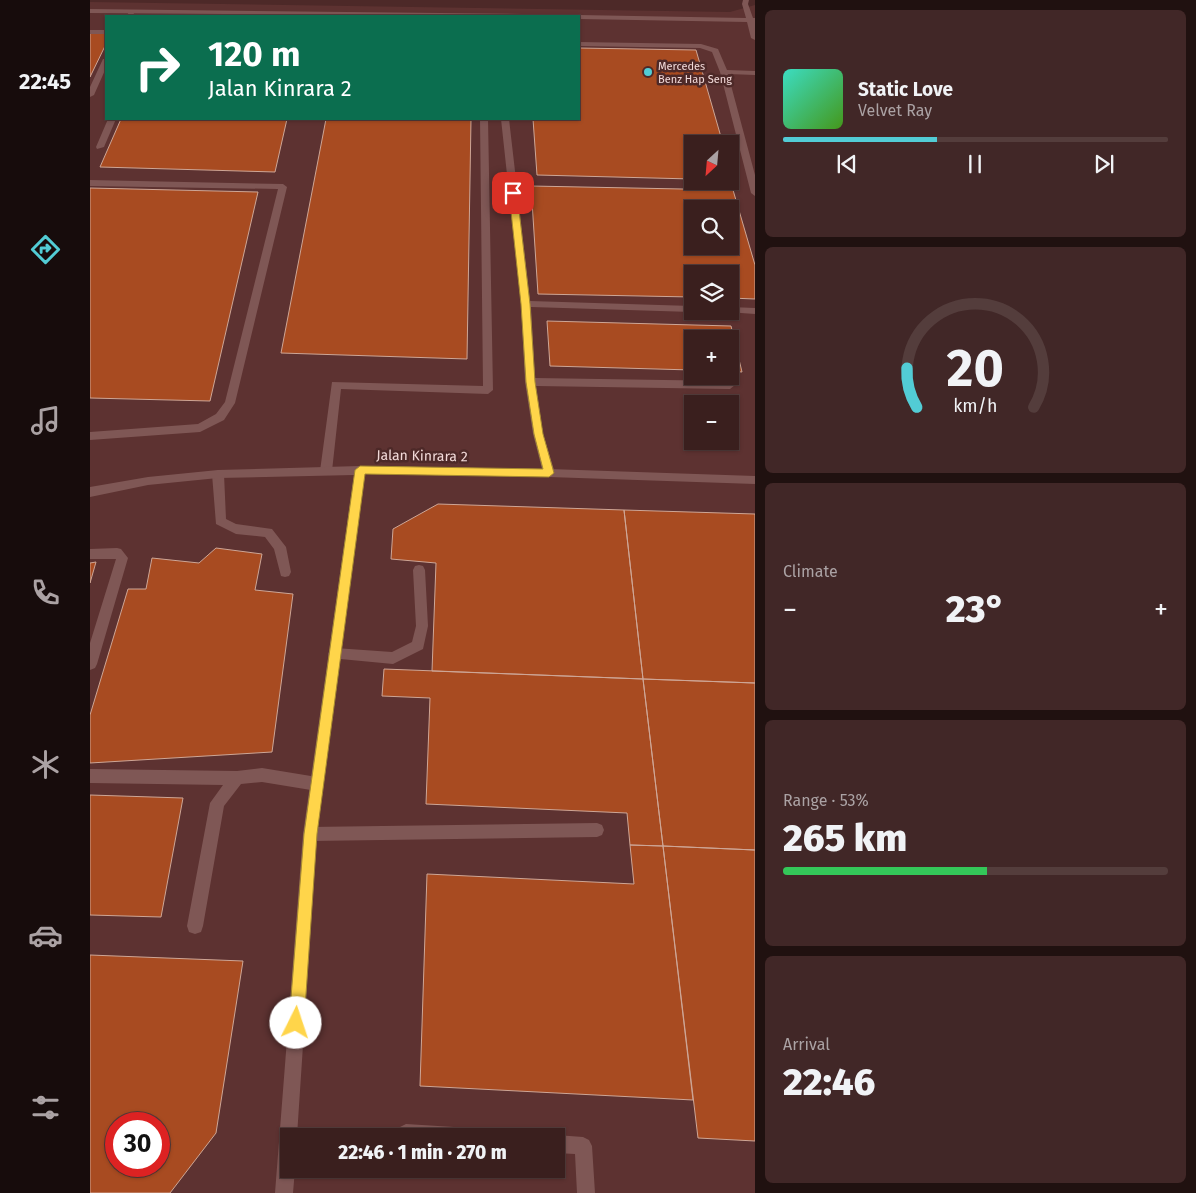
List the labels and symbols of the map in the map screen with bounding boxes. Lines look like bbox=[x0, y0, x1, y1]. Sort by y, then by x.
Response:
place label: Mercedes Benz Hap Seng bbox=[658, 60, 732, 86]
marker: Mercedes Benz Hap Seng bbox=[642, 66, 654, 78]
north arrow bbox=[684, 135, 739, 190]
pin bbox=[492, 172, 534, 214]
street label: Jalan Kinrara 2 bbox=[376, 447, 468, 465]
position arrow bbox=[269, 996, 321, 1048]
speed limit sign: 30 bbox=[105, 1112, 170, 1177]

